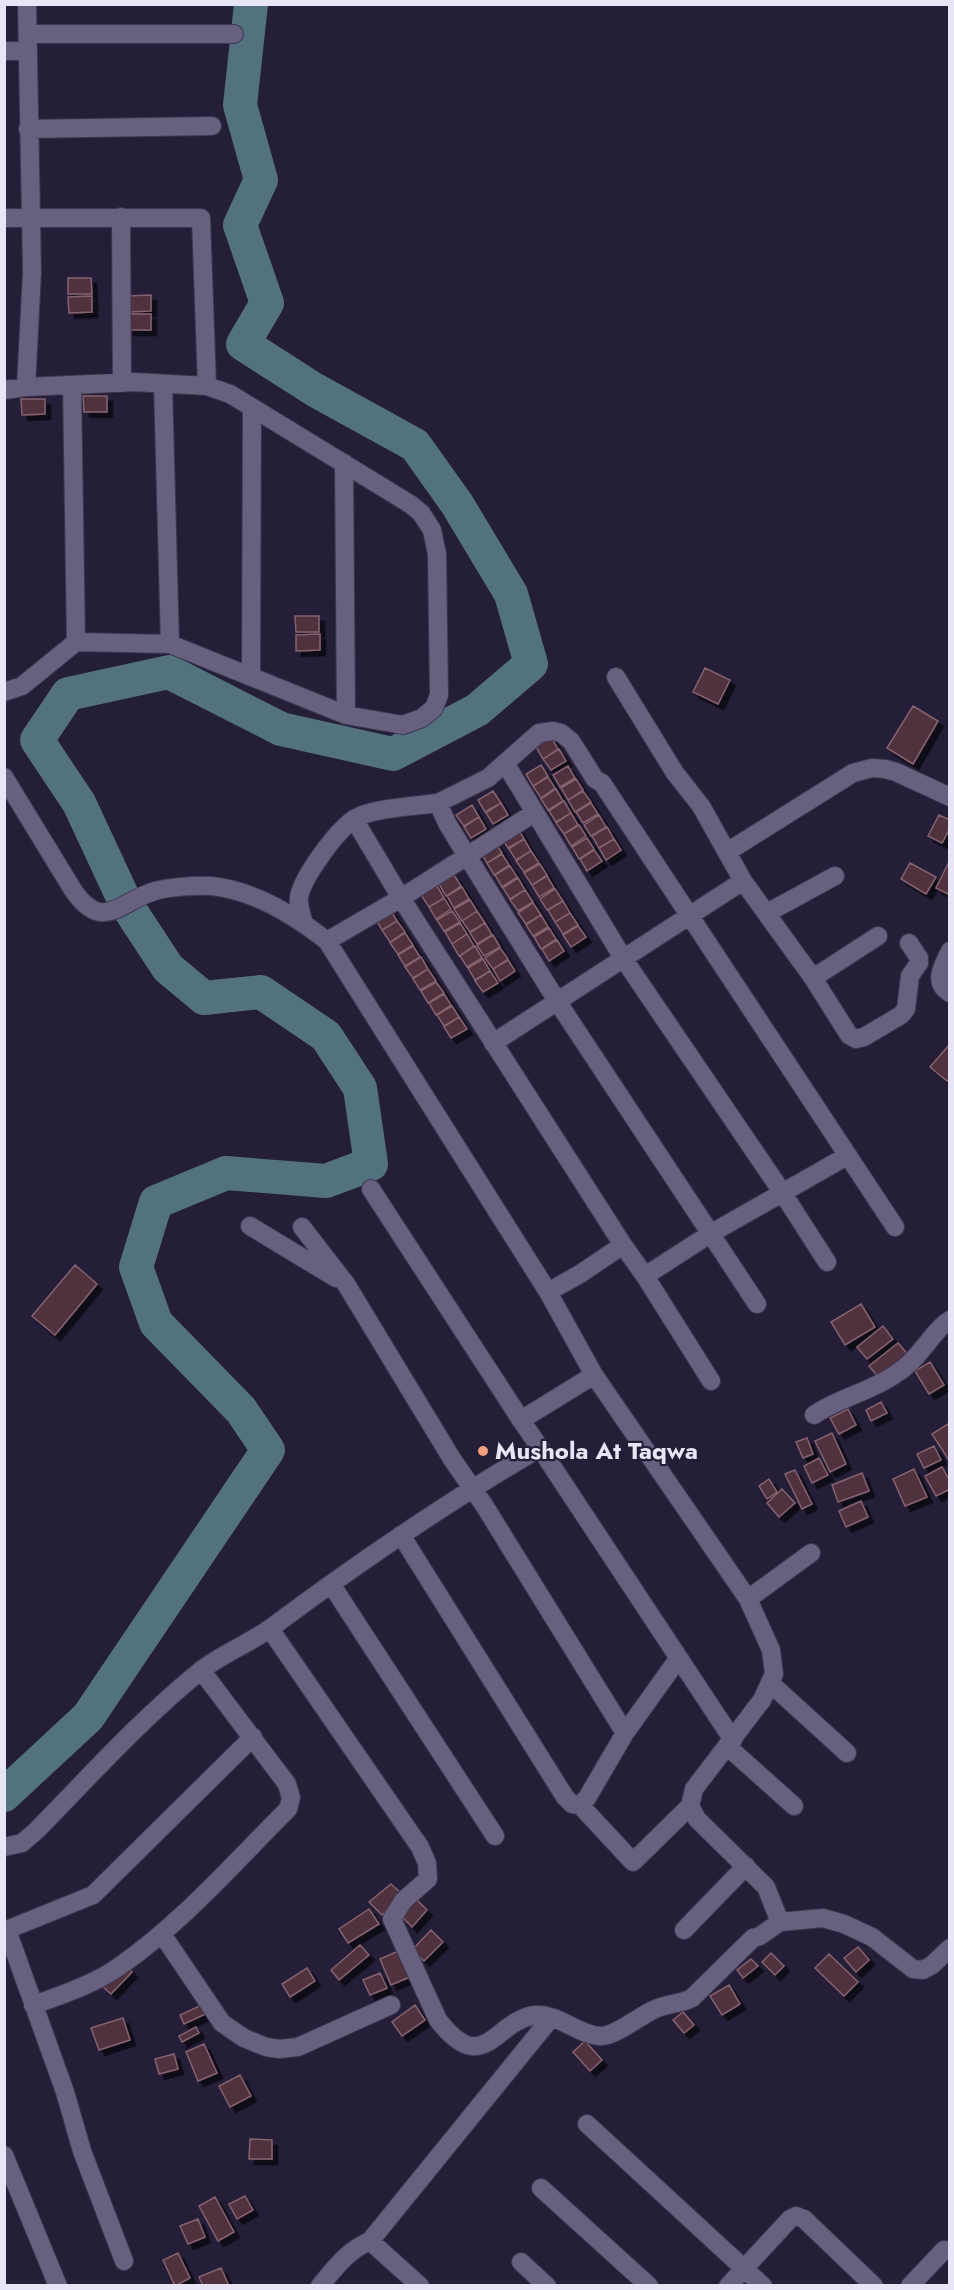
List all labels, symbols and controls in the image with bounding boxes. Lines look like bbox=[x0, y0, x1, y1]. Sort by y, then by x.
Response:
place label: Mushola At Taqwa bbox=[495, 1433, 698, 1468]
marker: Mushola At Taqwa bbox=[476, 1444, 490, 1458]

